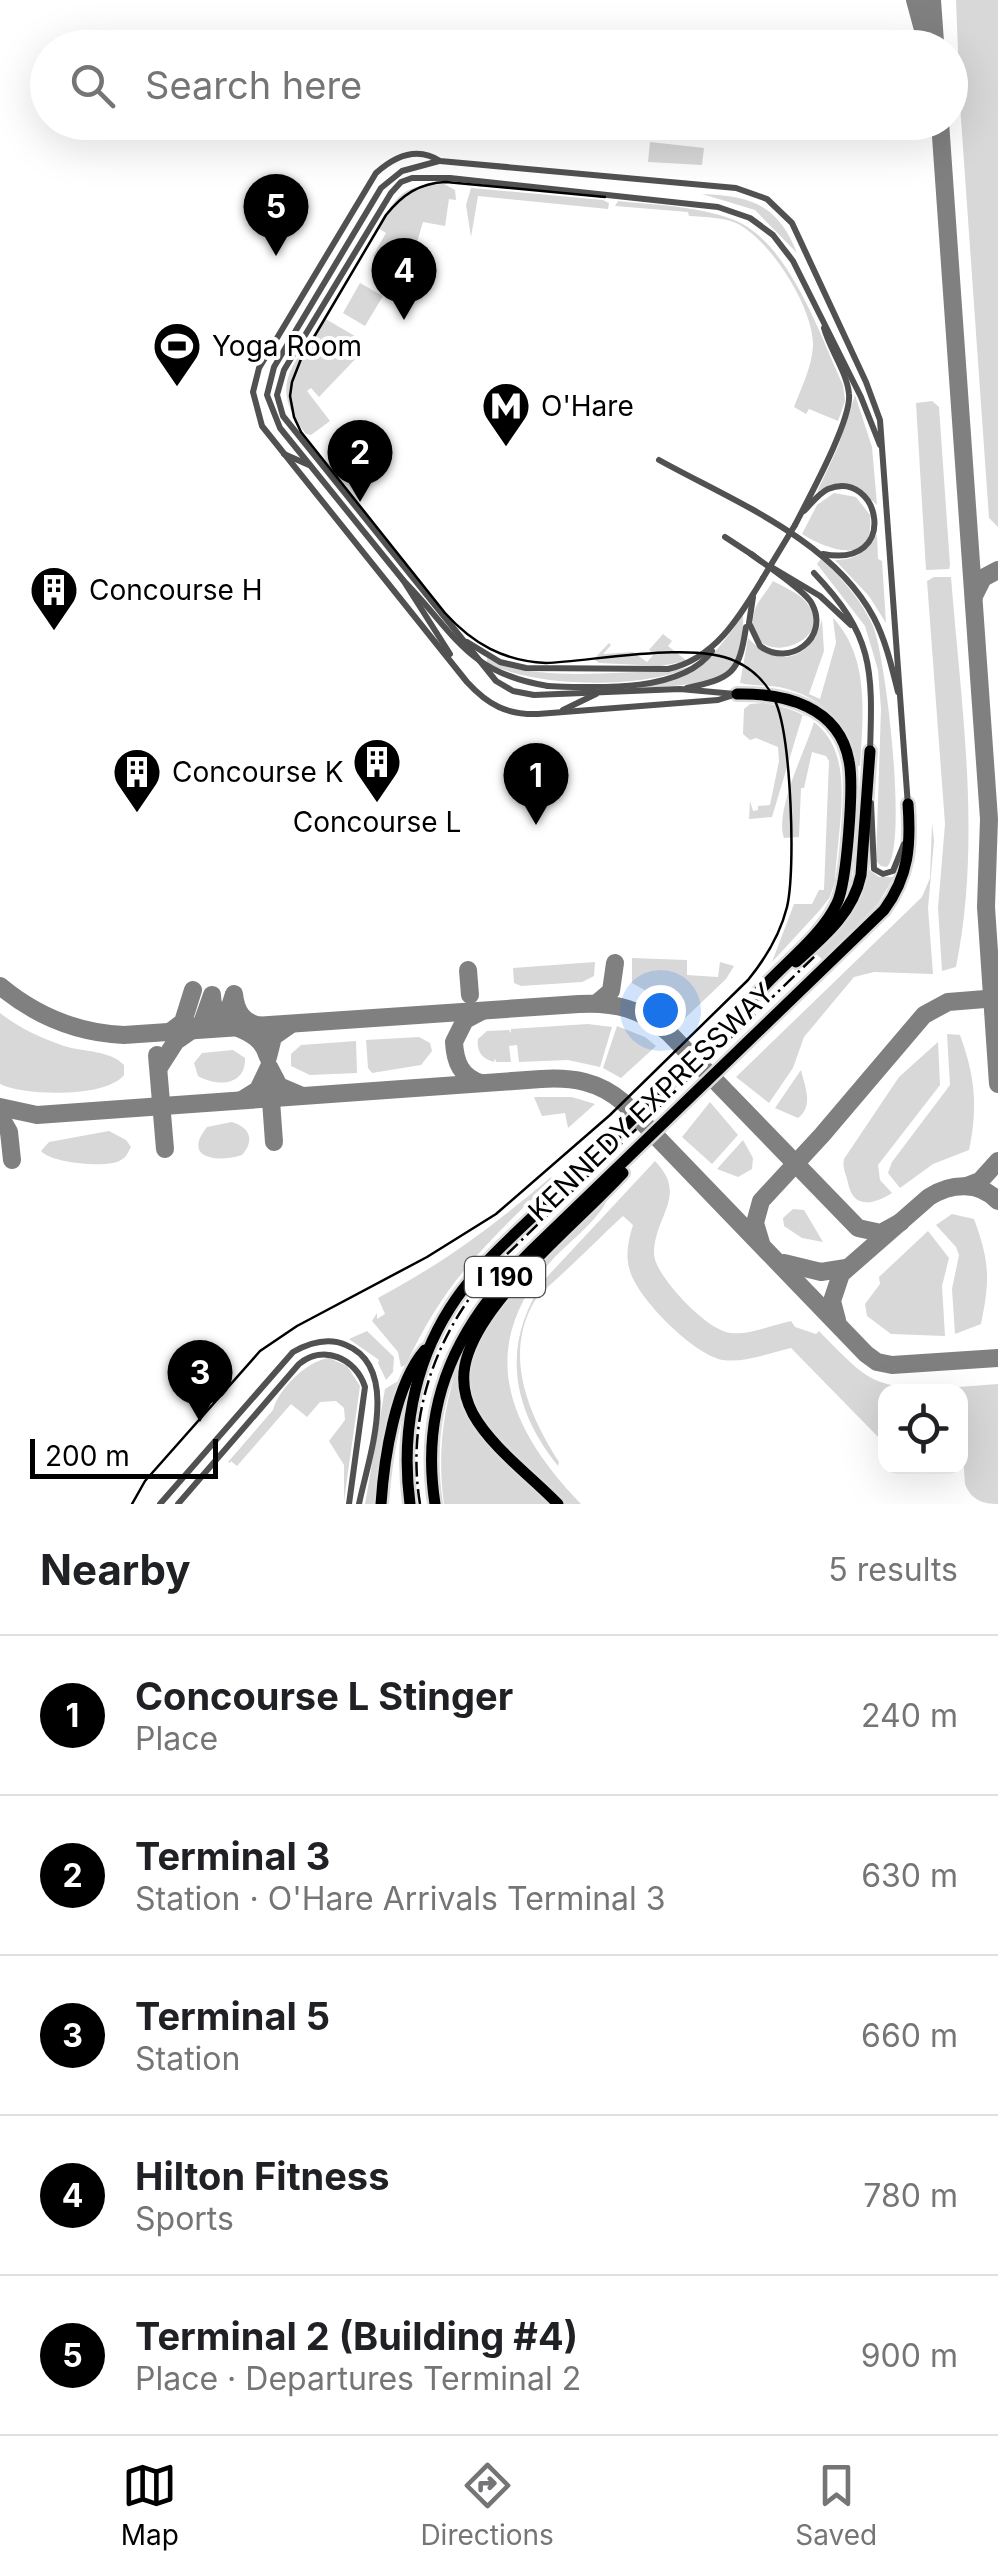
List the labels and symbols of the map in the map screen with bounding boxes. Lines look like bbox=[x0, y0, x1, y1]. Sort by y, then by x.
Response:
pin: 5 bbox=[244, 174, 308, 256]
pin: 4 bbox=[372, 238, 436, 320]
sports icon: Yoga Room bbox=[151, 320, 203, 388]
place label: Yoga Room bbox=[212, 329, 362, 363]
metro station icon: O'Hare bbox=[480, 380, 532, 448]
place label: O'Hare bbox=[541, 389, 634, 423]
pin: 2 bbox=[328, 420, 392, 502]
building icon: Concourse H bbox=[28, 564, 80, 632]
place label: Concourse H bbox=[89, 573, 262, 607]
building icon: Concourse L bbox=[351, 736, 403, 804]
pin: 1 bbox=[504, 742, 568, 825]
building icon: Concourse K bbox=[111, 746, 163, 814]
place label: Concourse K bbox=[172, 755, 344, 789]
place label: Concourse L bbox=[293, 805, 461, 839]
street label: KENNEDY EXPRESSWAY bbox=[521, 976, 781, 1228]
your location bbox=[635, 985, 686, 1036]
road number: I 190 bbox=[465, 1257, 545, 1297]
pin: 3 bbox=[168, 1340, 232, 1422]
scale bar bbox=[30, 1434, 218, 1478]

